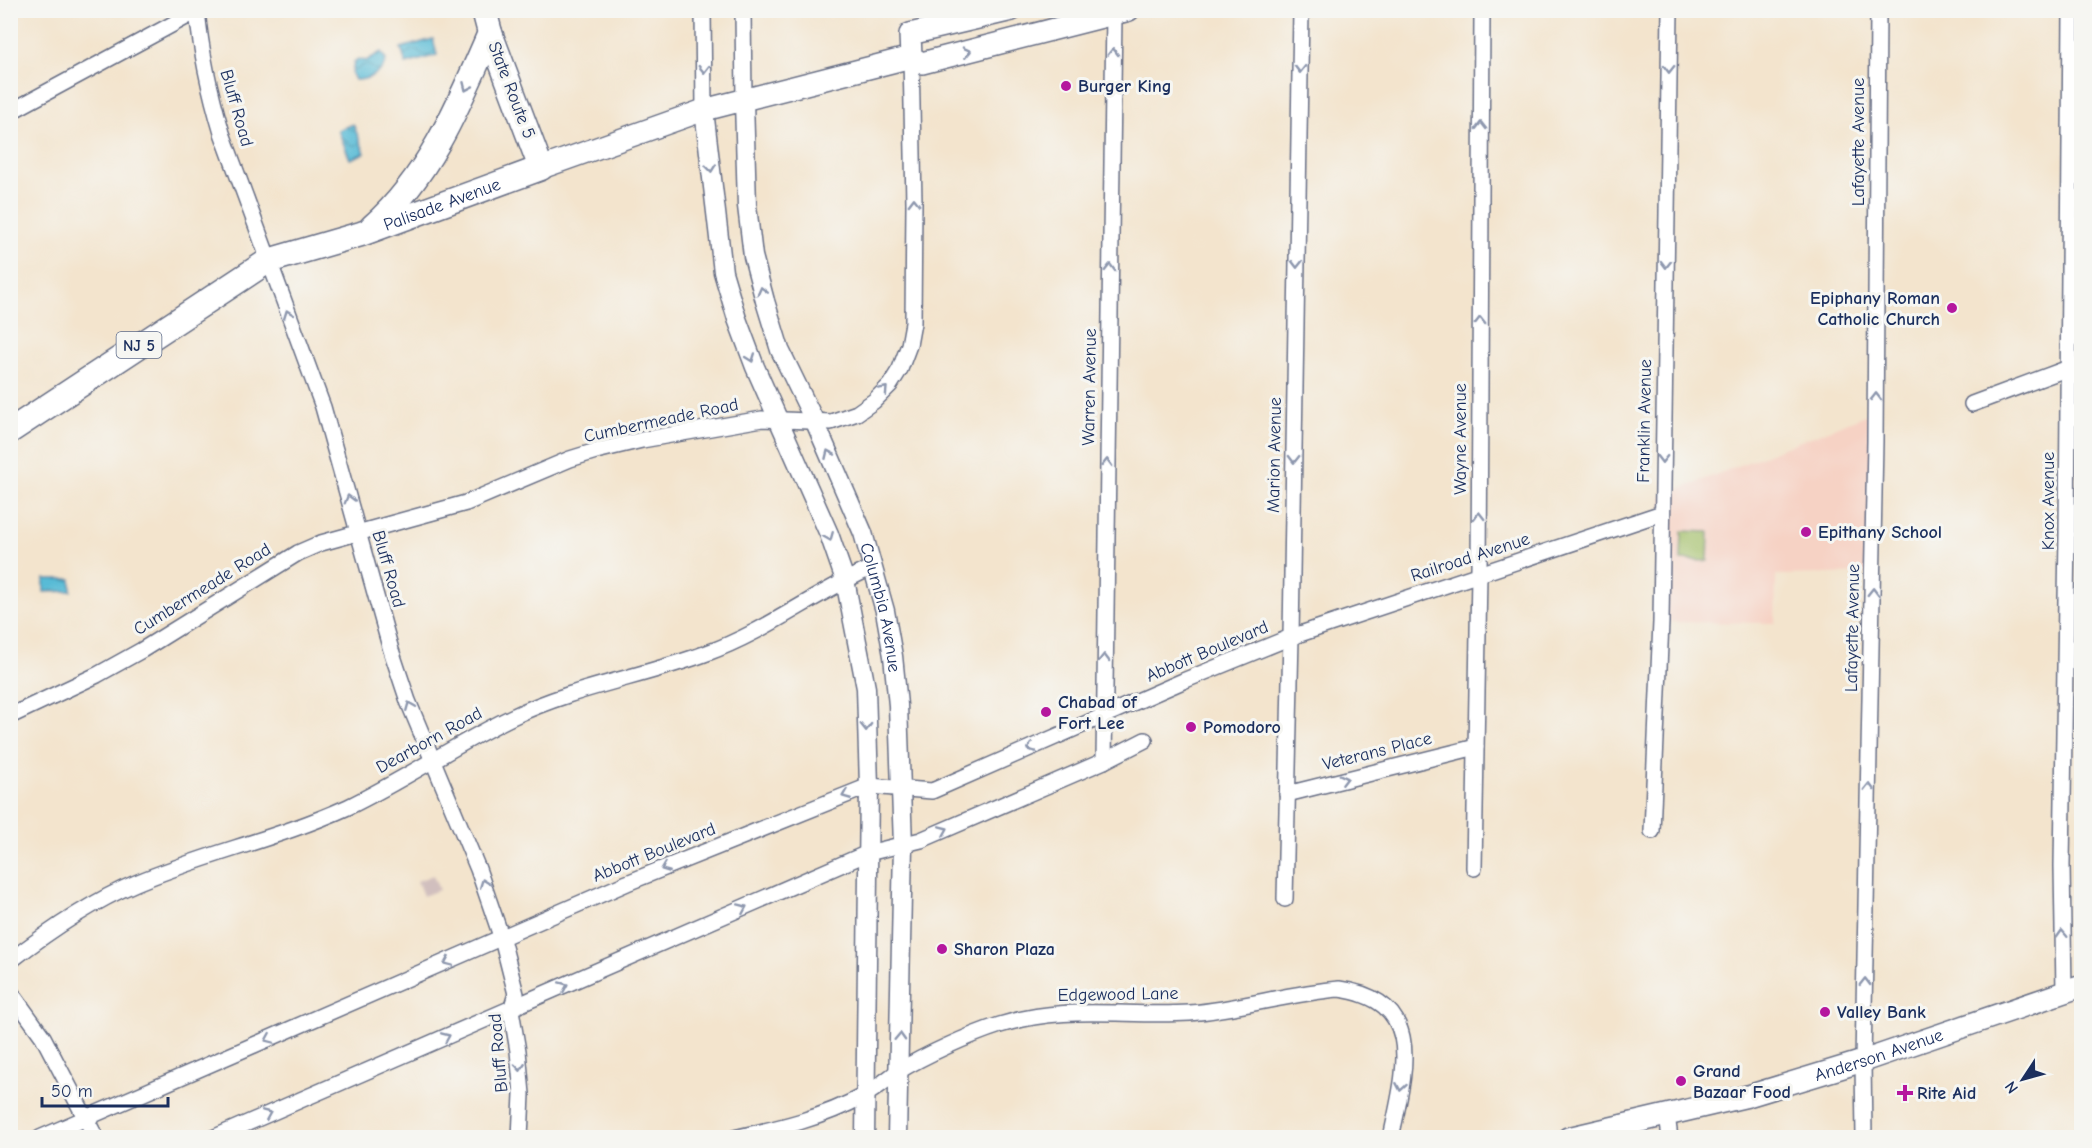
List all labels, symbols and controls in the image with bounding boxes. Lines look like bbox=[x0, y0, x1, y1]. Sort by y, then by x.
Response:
street label: State Route 5 bbox=[483, 39, 540, 142]
one-way arrow bbox=[962, 47, 972, 60]
one-way arrow bbox=[1107, 48, 1119, 57]
one-way arrow bbox=[1294, 64, 1306, 73]
one-way arrow bbox=[1663, 64, 1675, 73]
one-way arrow bbox=[697, 65, 710, 74]
street label: Bluff Road bbox=[216, 67, 258, 149]
place label: Burger King bbox=[1078, 76, 1172, 97]
street label: Lafayette Avenue bbox=[1848, 78, 1869, 206]
marker: Burger King bbox=[1059, 79, 1073, 93]
one-way arrow bbox=[462, 80, 474, 91]
one-way arrow bbox=[1475, 121, 1487, 130]
one-way arrow bbox=[704, 164, 717, 173]
street label: Palisade Avenue bbox=[381, 174, 503, 236]
one-way arrow bbox=[908, 198, 920, 207]
one-way arrow bbox=[1291, 259, 1303, 268]
one-way arrow bbox=[1660, 259, 1672, 268]
one-way arrow bbox=[1104, 264, 1116, 273]
one-way arrow bbox=[756, 286, 769, 296]
place label: Epiphany Roman Catholic Church bbox=[1810, 288, 1940, 330]
marker: Epiphany Roman Catholic Church bbox=[1945, 301, 1959, 315]
one-way arrow bbox=[282, 309, 295, 320]
one-way arrow bbox=[1474, 316, 1486, 325]
street label: Warren Avenue bbox=[1078, 328, 1101, 446]
road number: NJ 5 bbox=[116, 332, 162, 358]
one-way arrow bbox=[744, 352, 757, 363]
street label: Franklin Avenue bbox=[1633, 359, 1656, 483]
street label: Wayne Avenue bbox=[1450, 383, 1471, 495]
one-way arrow bbox=[877, 386, 888, 397]
one-way arrow bbox=[1870, 392, 1882, 401]
street label: Cumbermeade Road bbox=[582, 394, 740, 447]
street label: Marion Avenue bbox=[1263, 397, 1286, 513]
one-way arrow bbox=[824, 450, 836, 461]
street label: Knox Avenue bbox=[2038, 452, 2059, 550]
one-way arrow bbox=[1288, 454, 1300, 463]
one-way arrow bbox=[1656, 454, 1669, 463]
one-way arrow bbox=[1101, 459, 1113, 468]
one-way arrow bbox=[344, 494, 356, 505]
one-way arrow bbox=[1473, 511, 1485, 520]
place label: Epithany School bbox=[1818, 522, 1942, 543]
marker: Epithany School bbox=[1799, 525, 1813, 539]
street label: Bluff Road bbox=[368, 528, 410, 610]
street label: Railroad Avenue bbox=[1408, 528, 1532, 587]
one-way arrow bbox=[822, 531, 835, 542]
street label: Cumbermeade Road bbox=[130, 539, 275, 640]
street label: Columbia Avenue bbox=[855, 540, 905, 673]
street label: Lafayette Avenue bbox=[1841, 564, 1864, 692]
one-way arrow bbox=[1866, 587, 1879, 596]
street label: Abbott Boulevard bbox=[1143, 616, 1272, 687]
one-way arrow bbox=[1098, 654, 1110, 663]
place label: Chabad of Fort Lee bbox=[1058, 692, 1138, 734]
one-way arrow bbox=[405, 701, 417, 712]
street label: Dearborn Road bbox=[373, 703, 486, 778]
marker: Chabad of Fort Lee bbox=[1039, 705, 1053, 719]
place label: Pomodoro bbox=[1203, 717, 1281, 738]
marker: Pomodoro bbox=[1184, 720, 1198, 734]
one-way arrow bbox=[860, 722, 873, 731]
street label: Veterans Place bbox=[1320, 728, 1434, 775]
one-way arrow bbox=[1026, 741, 1037, 753]
one-way arrow bbox=[1339, 774, 1349, 787]
one-way arrow bbox=[1862, 782, 1875, 791]
one-way arrow bbox=[842, 788, 853, 800]
street label: Abbott Boulevard bbox=[590, 818, 719, 887]
one-way arrow bbox=[938, 825, 949, 837]
one-way arrow bbox=[661, 861, 672, 873]
one-way arrow bbox=[478, 879, 491, 889]
one-way arrow bbox=[737, 903, 748, 915]
one-way arrow bbox=[2056, 929, 2068, 938]
place label: Sharon Plaza bbox=[954, 939, 1055, 960]
marker: Sharon Plaza bbox=[935, 942, 949, 956]
one-way arrow bbox=[443, 955, 454, 967]
one-way arrow bbox=[1859, 977, 1871, 986]
one-way arrow bbox=[558, 981, 569, 993]
street label: Edgewood Lane bbox=[1057, 983, 1179, 1006]
place label: Valley Bank bbox=[1837, 1002, 1926, 1023]
marker: Valley Bank bbox=[1818, 1005, 1832, 1019]
street label: Bluff Road bbox=[485, 1013, 512, 1093]
street label: Anderson Avenue bbox=[1812, 1024, 1946, 1086]
one-way arrow bbox=[264, 1032, 275, 1044]
one-way arrow bbox=[440, 1033, 451, 1045]
one-way arrow bbox=[893, 1033, 906, 1042]
north arrow bbox=[1993, 1049, 2053, 1109]
place label: Grand Bazaar Food bbox=[1693, 1061, 1791, 1103]
one-way arrow bbox=[513, 1063, 526, 1072]
scale bar bbox=[42, 1070, 168, 1108]
marker: Grand Bazaar Food bbox=[1674, 1074, 1688, 1088]
text: N bbox=[2001, 1078, 2022, 1097]
text: 50 m bbox=[51, 1081, 93, 1102]
one-way arrow bbox=[1395, 1081, 1408, 1091]
place label: Rite Aid bbox=[1917, 1083, 1976, 1104]
marker: Rite Aid bbox=[1898, 1086, 1912, 1100]
one-way arrow bbox=[261, 1110, 272, 1122]

